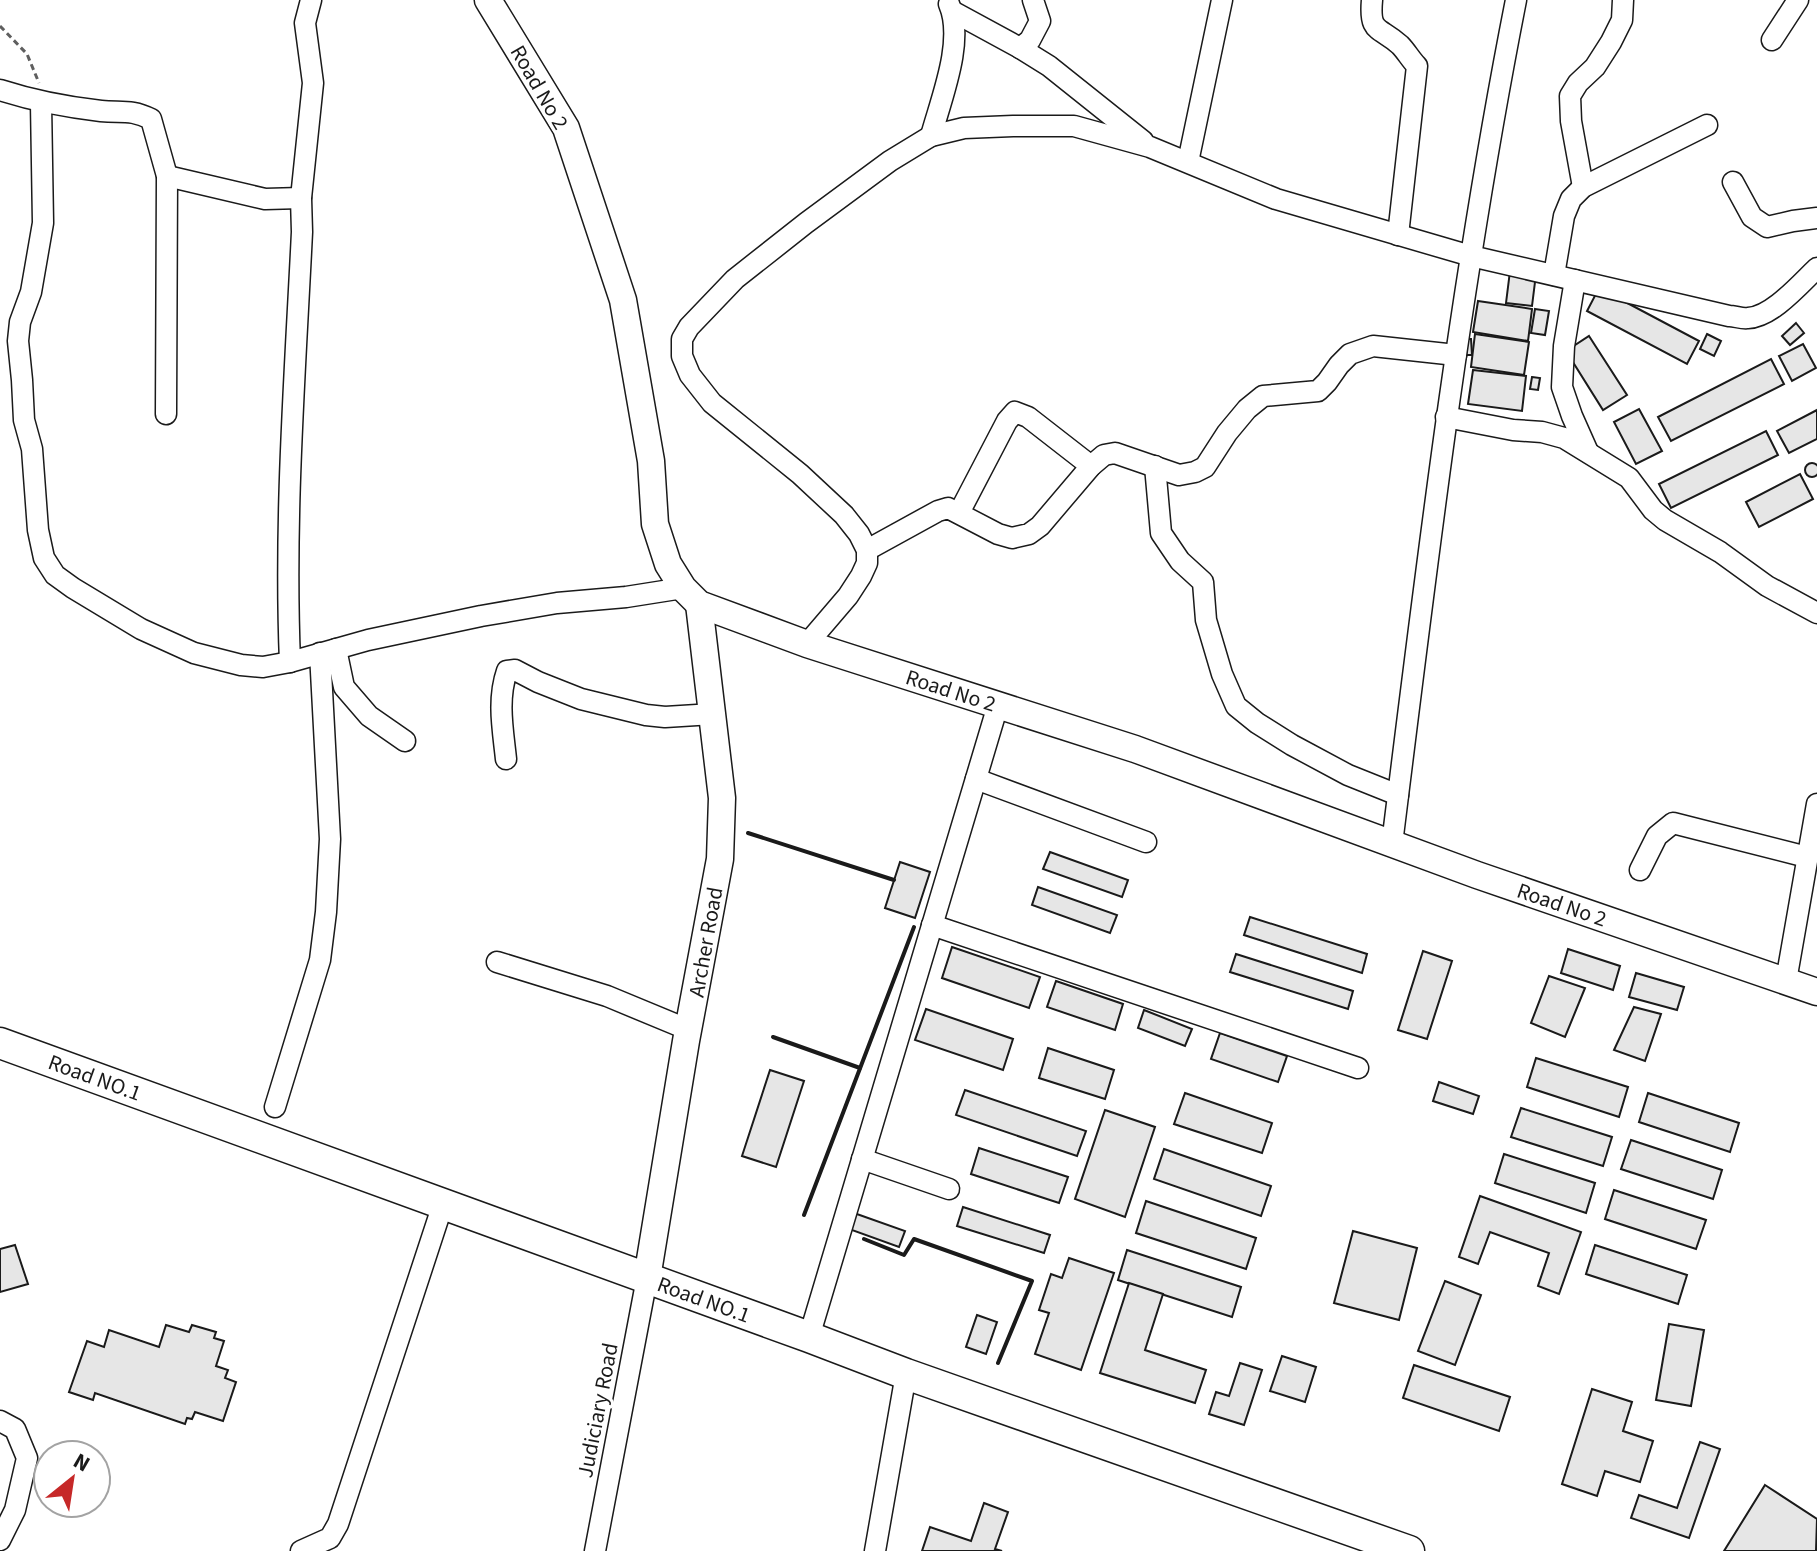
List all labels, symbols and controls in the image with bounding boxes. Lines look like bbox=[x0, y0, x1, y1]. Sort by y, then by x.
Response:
street label: Road No 2 bbox=[502, 39, 576, 136]
street label: Road No 2 bbox=[901, 661, 1000, 721]
street label: Road No 2 bbox=[1512, 875, 1611, 935]
street label: Archer Road bbox=[681, 884, 731, 1000]
street label: Road NO.1 bbox=[44, 1046, 146, 1110]
street label: Road NO.1 bbox=[653, 1268, 755, 1332]
street label: Judiciary Road bbox=[569, 1340, 627, 1480]
north arrow bbox=[32, 1439, 112, 1519]
text: N bbox=[67, 1445, 96, 1480]

